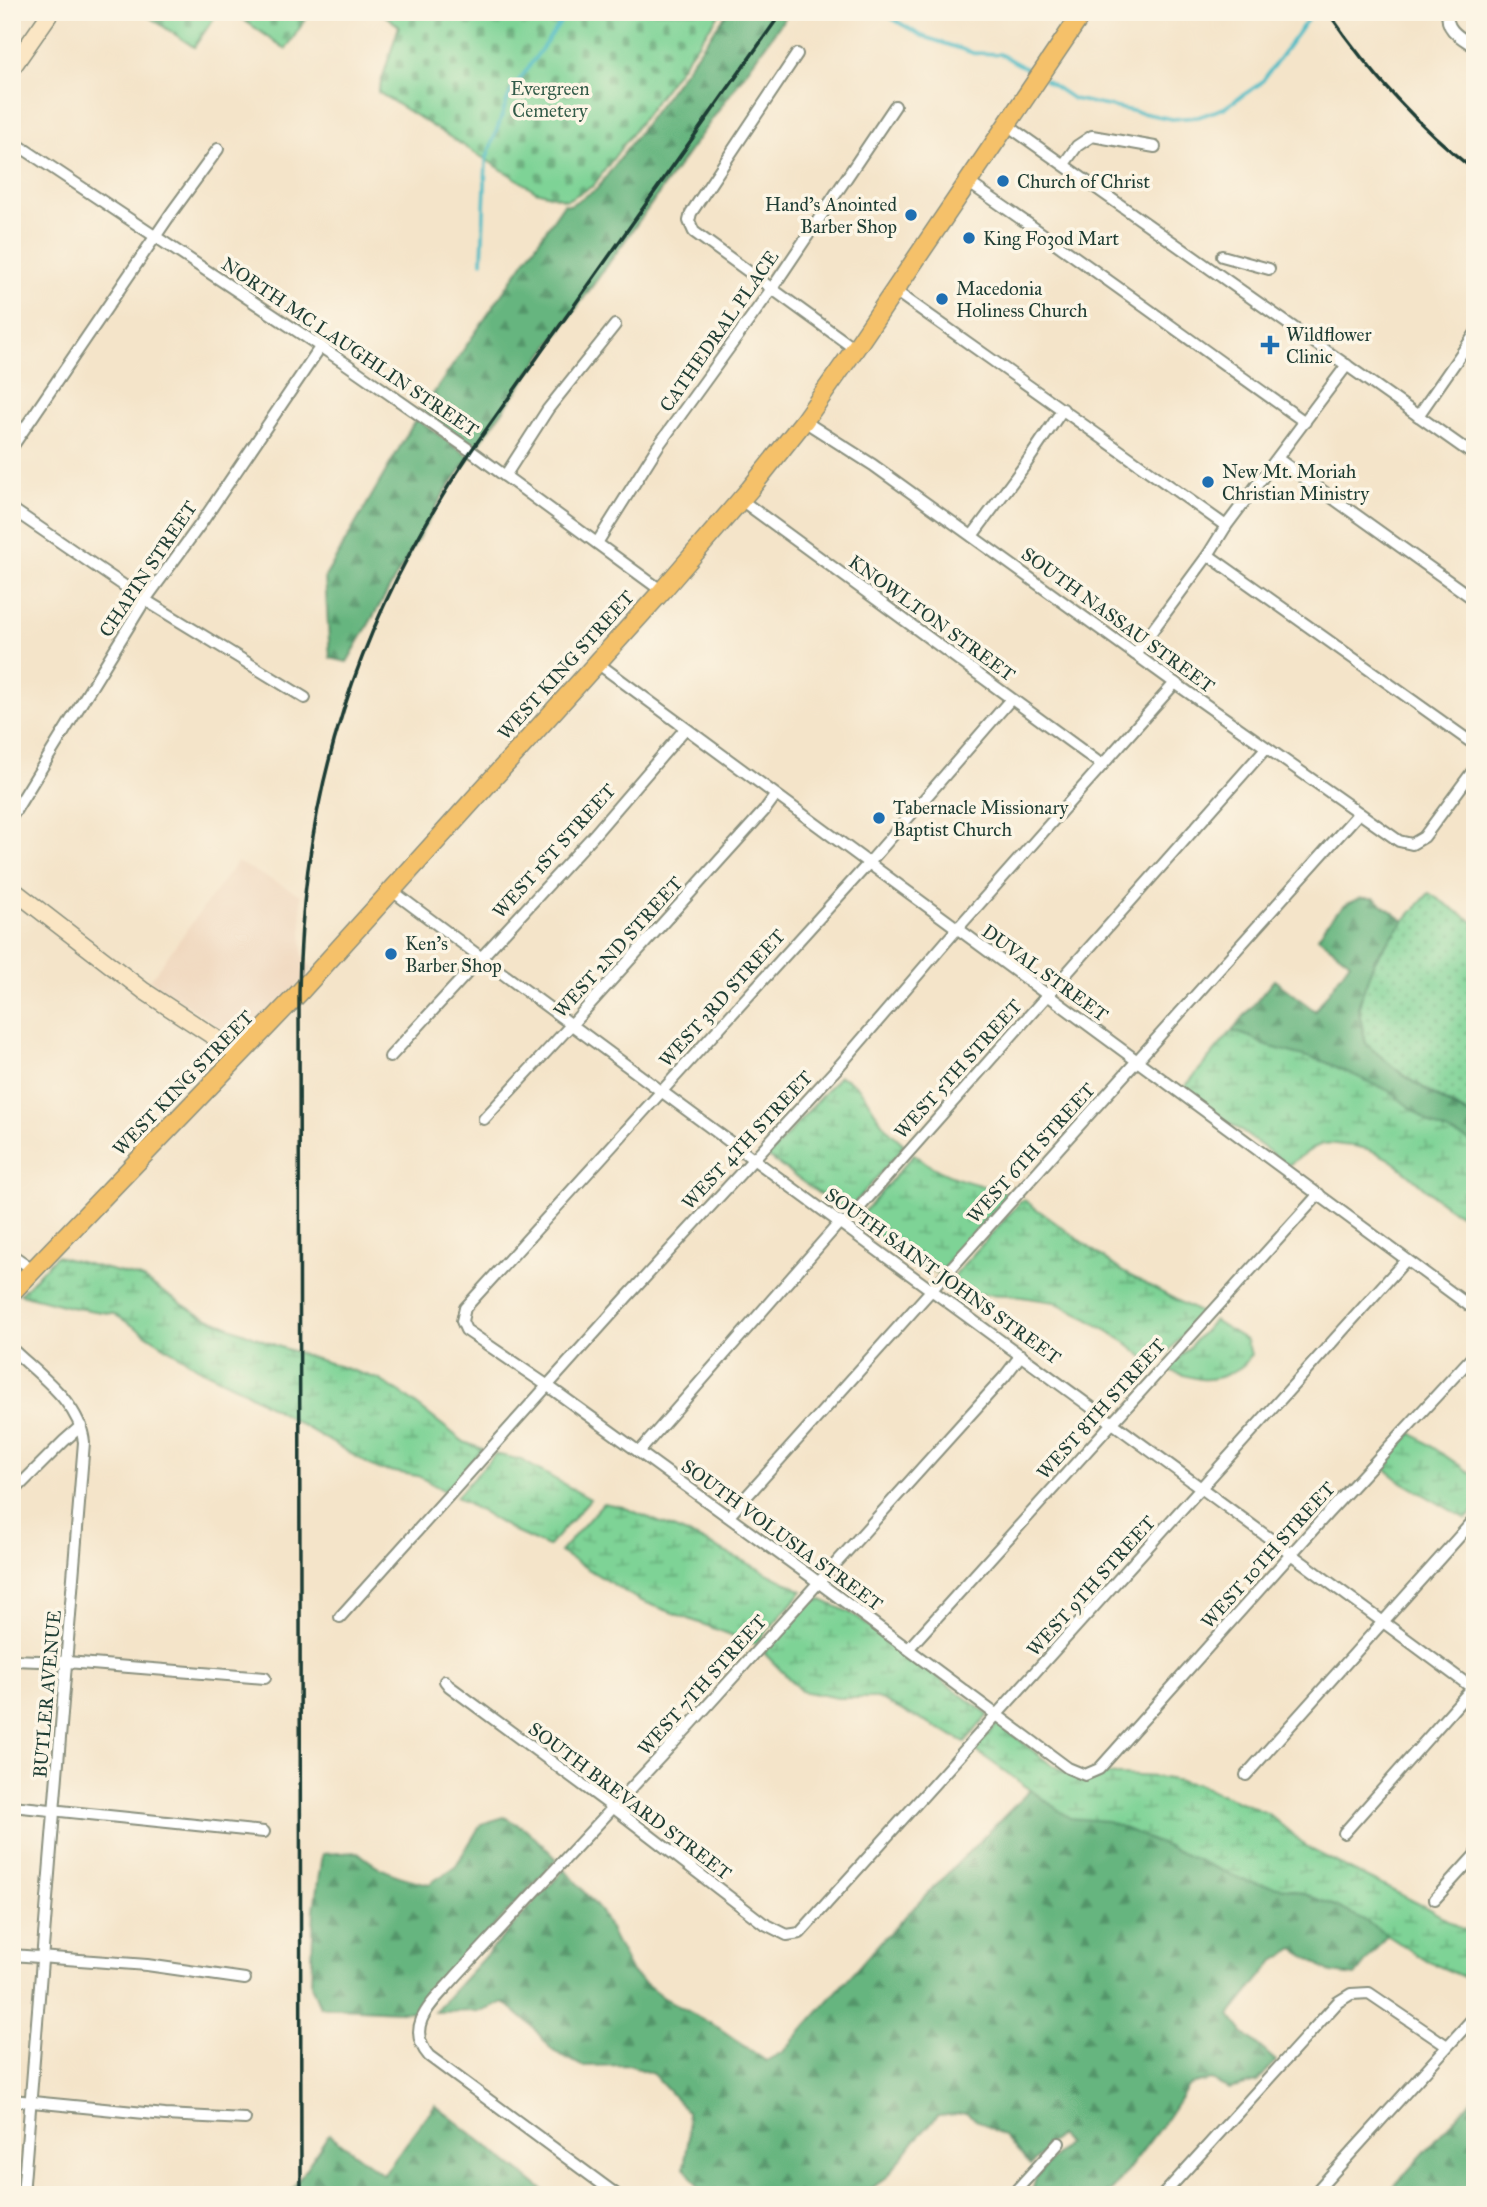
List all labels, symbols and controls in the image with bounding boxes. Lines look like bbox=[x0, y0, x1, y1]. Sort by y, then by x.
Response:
park label: Evergreen Cemetery bbox=[510, 77, 590, 122]
place label: Church of Christ bbox=[1017, 170, 1150, 193]
marker: Church of Christ bbox=[995, 173, 1011, 189]
place label: Hand's Anointed Barber Shop bbox=[765, 193, 897, 238]
marker: Hand's Anointed Barber Shop bbox=[903, 207, 919, 223]
place label: King Fo3od Mart bbox=[983, 227, 1119, 251]
marker: King Fo3od Mart bbox=[961, 230, 977, 246]
street label: CATHEDRAL PLACE bbox=[655, 246, 784, 416]
street label: NORTH MC LAUGHLIN STREET bbox=[217, 252, 483, 442]
place label: Macedonia Holiness Church bbox=[956, 277, 1088, 322]
marker: Macedonia Holiness Church bbox=[934, 291, 950, 307]
place label: Wildflower Clinic bbox=[1286, 323, 1372, 368]
marker: Wildflower Clinic bbox=[1260, 335, 1280, 355]
place label: New Mt. Moriah Christian Ministry bbox=[1222, 460, 1370, 505]
marker: New Mt. Moriah Christian Ministry bbox=[1200, 474, 1216, 490]
street label: CHAPIN STREET bbox=[94, 497, 202, 641]
street label: SOUTH NASSAU STREET bbox=[1017, 542, 1219, 698]
street label: KNOWLTON STREET bbox=[844, 550, 1020, 686]
street label: WEST KING STREET bbox=[493, 586, 639, 744]
street label: WEST 1ST STREET bbox=[488, 779, 620, 923]
place label: Tabernacle Missionary Baptist Church bbox=[893, 796, 1070, 841]
marker: Tabernacle Missionary Baptist Church bbox=[871, 810, 887, 826]
street label: WEST 2ND STREET bbox=[549, 872, 687, 1022]
street label: DUVAL STREET bbox=[977, 920, 1113, 1026]
street label: WEST 3RD STREET bbox=[654, 924, 790, 1072]
place label: Ken's Barber Shop bbox=[405, 932, 502, 977]
marker: Ken's Barber Shop bbox=[383, 946, 399, 962]
street label: WEST 5TH STREET bbox=[889, 995, 1027, 1143]
street label: WEST KING STREET bbox=[108, 1006, 258, 1160]
street label: WEST 4TH STREET bbox=[677, 1066, 817, 1214]
street label: WEST 6TH STREET bbox=[962, 1078, 1100, 1228]
street label: SOUTH SAINT JOHNS STREET bbox=[820, 1183, 1065, 1370]
street label: WEST 8TH STREET bbox=[1032, 1334, 1170, 1484]
street label: SOUTH VOLUSIA STREET bbox=[677, 1454, 887, 1616]
street label: WEST 10TH STREET bbox=[1196, 1477, 1340, 1633]
street label: WEST 9TH STREET bbox=[1022, 1511, 1160, 1661]
street label: BUTLER AVENUE bbox=[28, 1609, 66, 1779]
street label: WEST 7TH STREET bbox=[633, 1610, 771, 1760]
street label: SOUTH BREVARD STREET bbox=[524, 1717, 736, 1885]

